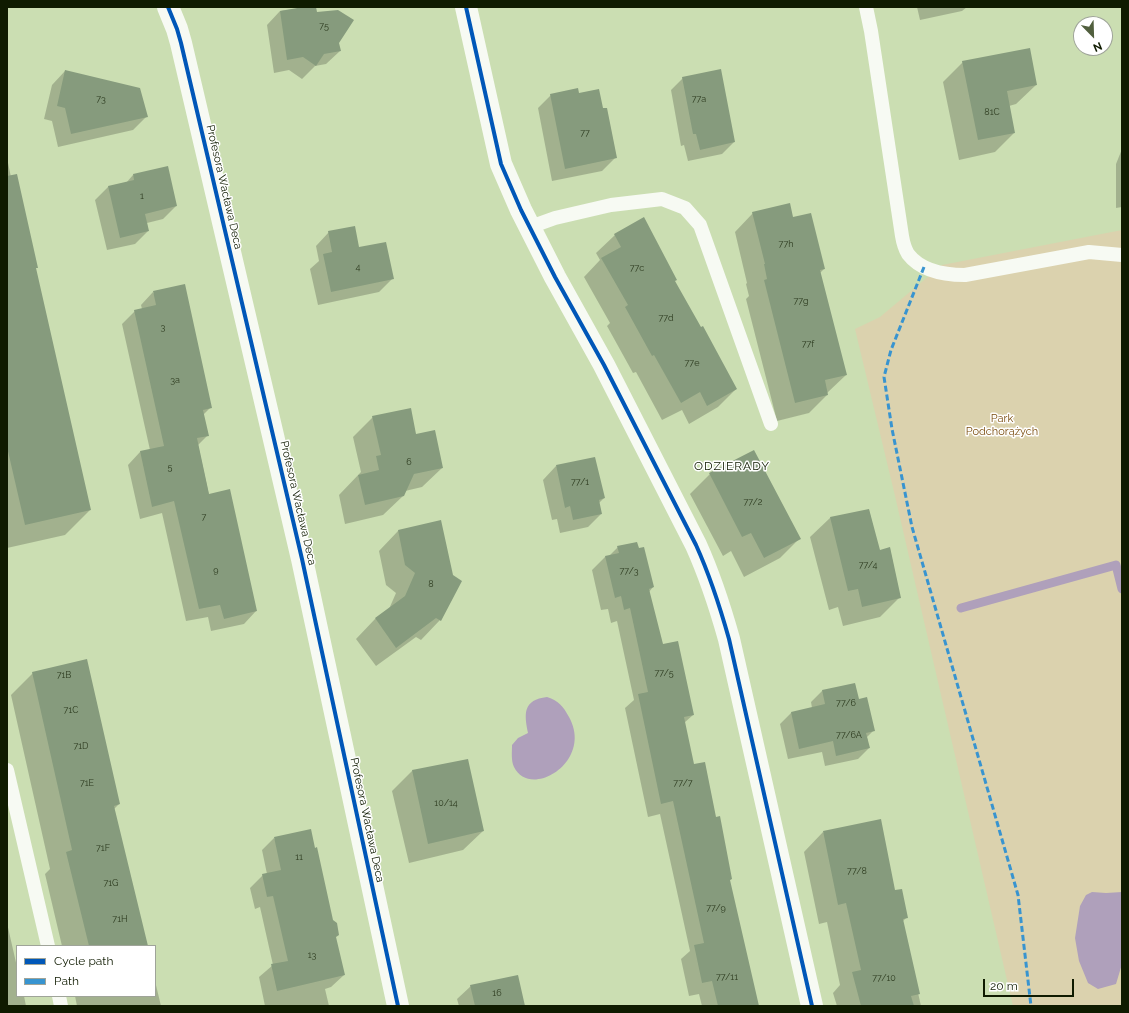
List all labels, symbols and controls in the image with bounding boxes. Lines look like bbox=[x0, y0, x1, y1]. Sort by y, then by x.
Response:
north arrow bbox=[1073, 16, 1113, 56]
house number: 75 bbox=[319, 21, 329, 31]
text: N bbox=[1091, 39, 1104, 54]
house number: 73 bbox=[96, 94, 106, 104]
house number: 77a bbox=[692, 94, 706, 104]
house number: 81C bbox=[984, 107, 1000, 117]
street label: Profesora Wacława Deca bbox=[203, 123, 245, 251]
house number: 77 bbox=[580, 128, 590, 138]
house number: 1 bbox=[140, 191, 144, 201]
house number: 77h bbox=[779, 239, 793, 249]
house number: 4 bbox=[356, 262, 360, 272]
house number: 77c bbox=[630, 263, 644, 273]
house number: 77g bbox=[793, 296, 809, 306]
house number: 77d bbox=[658, 313, 674, 323]
house number: 3 bbox=[161, 322, 165, 332]
house number: 77f bbox=[802, 339, 814, 349]
house number: 77e bbox=[685, 358, 699, 368]
house number: 3a bbox=[170, 375, 180, 385]
park label: Park Podchorążych bbox=[966, 412, 1038, 438]
street label: Profesora Wacława Deca bbox=[277, 439, 319, 567]
house number: 6 bbox=[406, 457, 412, 467]
district label: ODZIERADY bbox=[694, 459, 770, 473]
house number: 5 bbox=[168, 462, 172, 472]
house number: 77/1 bbox=[571, 477, 589, 487]
house number: 77/2 bbox=[743, 497, 763, 507]
house number: 7 bbox=[202, 512, 206, 522]
house number: 77/4 bbox=[859, 560, 877, 570]
house number: 9 bbox=[213, 565, 219, 575]
house number: 77/3 bbox=[619, 566, 639, 576]
house number: 8 bbox=[428, 579, 434, 589]
house number: 77/5 bbox=[654, 668, 674, 678]
house number: 71B bbox=[57, 670, 71, 680]
house number: 77/6 bbox=[836, 698, 856, 708]
house number: 71C bbox=[64, 705, 78, 715]
house number: 77/6A bbox=[836, 730, 862, 740]
house number: 71D bbox=[73, 741, 89, 751]
street label: Profesora Wacława Deca bbox=[347, 756, 387, 884]
house number: 71E bbox=[80, 778, 94, 788]
house number: 77/7 bbox=[673, 778, 693, 788]
house number: 10/14 bbox=[434, 798, 458, 808]
house number: 71F bbox=[96, 843, 110, 853]
house number: 11 bbox=[295, 852, 303, 862]
house number: 77/8 bbox=[847, 866, 867, 876]
house number: 71G bbox=[103, 878, 119, 888]
house number: 77/9 bbox=[706, 903, 726, 913]
house number: 71H bbox=[112, 914, 128, 924]
legend bbox=[16, 945, 156, 997]
house number: 13 bbox=[308, 950, 316, 960]
text: Cycle path bbox=[54, 954, 113, 968]
scale bar bbox=[985, 971, 1076, 997]
house number: 77/11 bbox=[716, 972, 738, 982]
house number: 77/10 bbox=[872, 973, 896, 983]
text: Path bbox=[54, 974, 79, 988]
text: 20 m bbox=[990, 979, 1018, 993]
house number: 16 bbox=[492, 988, 502, 998]

